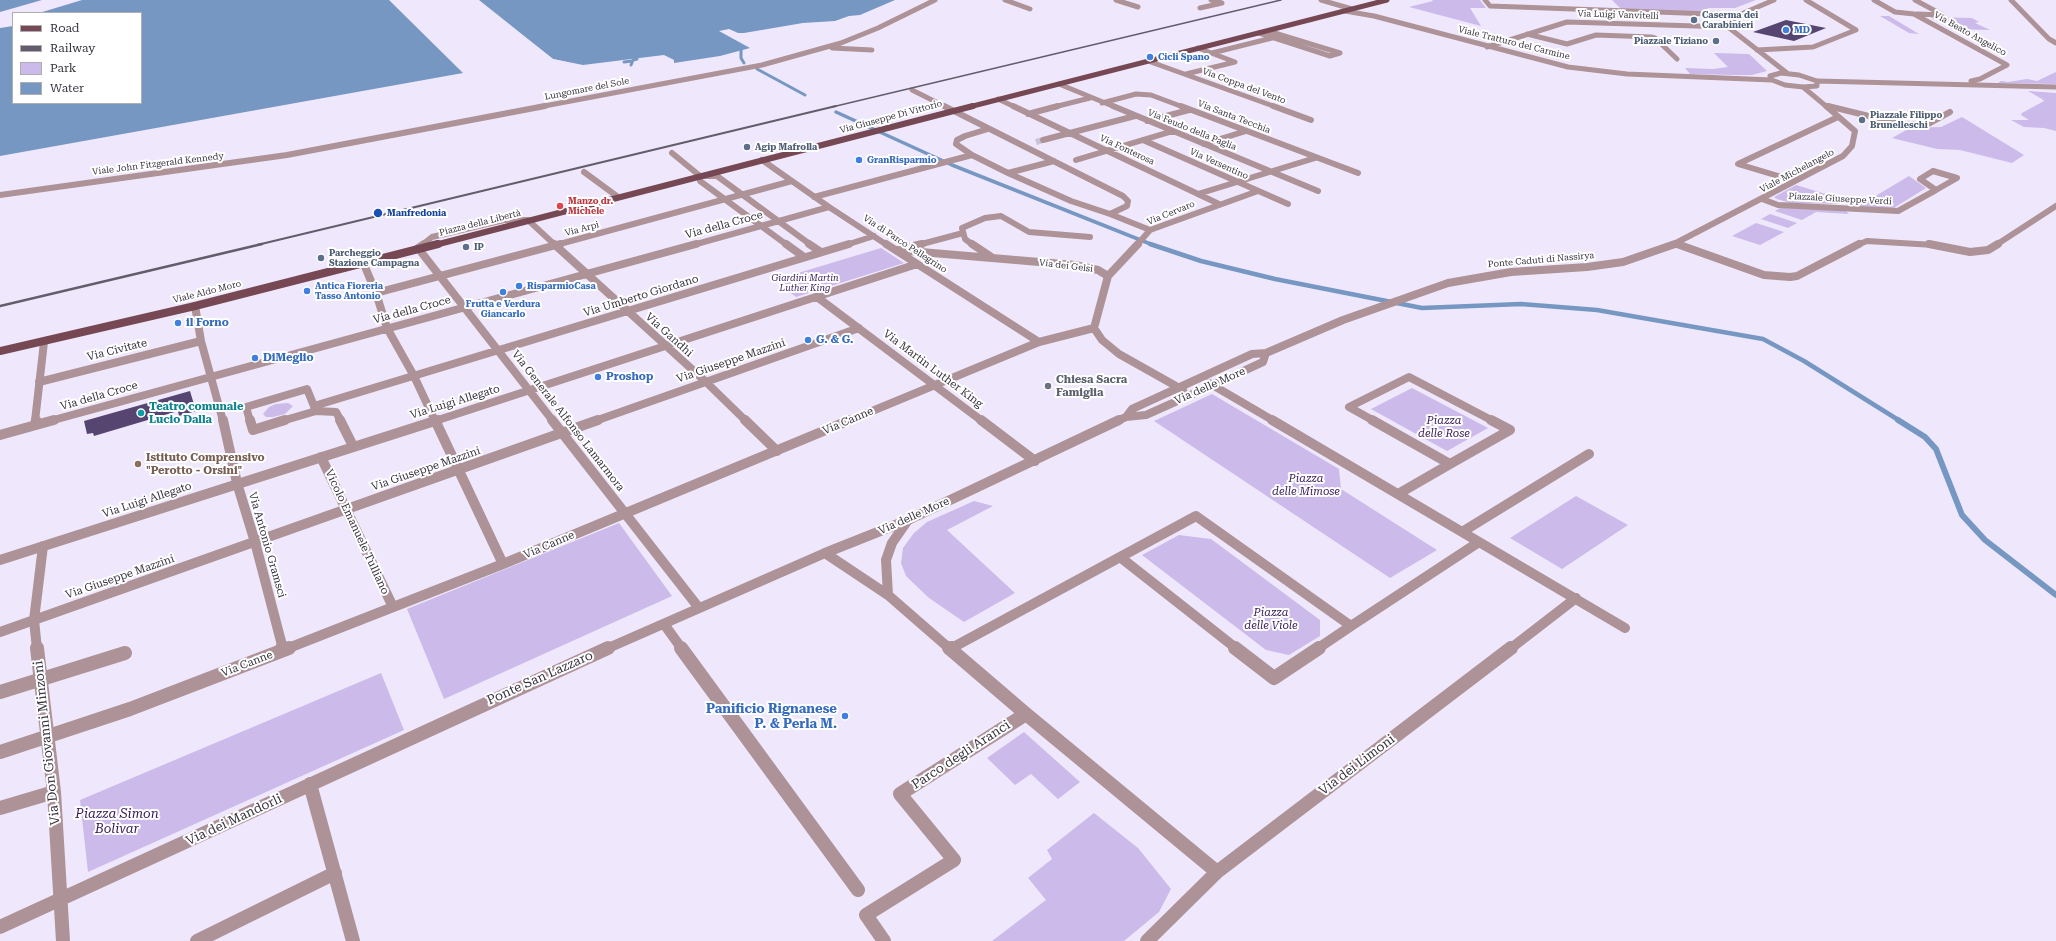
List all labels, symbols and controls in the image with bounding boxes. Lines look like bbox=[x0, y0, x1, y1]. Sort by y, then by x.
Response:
street label: Via Luigi Vanvitelli bbox=[1577, 8, 1659, 22]
place label: Caserma dei Carabinieri bbox=[1702, 10, 1758, 31]
street label: Via Beato Angelico bbox=[1932, 10, 2008, 58]
legend bbox=[12, 12, 142, 104]
marker: Caserma dei Carabinieri bbox=[1689, 15, 1699, 25]
text: Road bbox=[50, 21, 79, 35]
street label: Viale Tratturo del Carmine bbox=[1457, 24, 1571, 62]
marker: MD bbox=[1781, 25, 1791, 35]
place label: MD bbox=[1794, 25, 1810, 35]
place label: Piazzale Tiziano bbox=[1634, 36, 1708, 46]
marker: Piazzale Tiziano bbox=[1711, 36, 1721, 46]
text: Railway bbox=[50, 41, 95, 55]
marker: Cicli Spano bbox=[1145, 52, 1155, 62]
place label: Cicli Spano bbox=[1158, 52, 1210, 62]
text: Park bbox=[50, 61, 76, 75]
street label: Via Coppa del Vento bbox=[1201, 66, 1287, 106]
street label: Lungomare del Sole bbox=[544, 75, 630, 103]
text: Water bbox=[50, 81, 84, 95]
street label: Via Giuseppe Di Vittorio bbox=[839, 98, 943, 136]
street label: Via Santa Tecchia bbox=[1196, 98, 1272, 136]
street label: Via Feudo della Paglia bbox=[1146, 107, 1238, 153]
place label: Piazzale Filippo Brunelleschi bbox=[1870, 110, 1942, 131]
marker: Piazzale Filippo Brunelleschi bbox=[1857, 115, 1867, 125]
street label: Via Fonterosa bbox=[1098, 133, 1156, 167]
marker: Agip Mafrolla bbox=[742, 142, 752, 152]
place label: Agip Mafrolla bbox=[755, 142, 817, 152]
street label: Via Versentino bbox=[1188, 146, 1250, 182]
street label: Viale Michelangelo bbox=[1758, 147, 1836, 195]
street label: Viale John Fitzgerald Kennedy bbox=[92, 151, 224, 177]
marker: GranRisparmio bbox=[854, 155, 864, 165]
place label: GranRisparmio bbox=[867, 155, 937, 165]
street label: Piazzale Giuseppe Verdi bbox=[1788, 191, 1892, 207]
place label: Manzo dr. Michele bbox=[568, 196, 613, 217]
street label: Via Cervaro bbox=[1145, 199, 1197, 227]
marker: Manzo dr. Michele bbox=[555, 201, 565, 211]
marker: Manfredonia bbox=[372, 207, 384, 219]
place label: Manfredonia bbox=[387, 208, 446, 218]
street label: Piazza della Libertà bbox=[438, 208, 522, 238]
street label: Via della Croce bbox=[684, 208, 764, 242]
street label: Via di Parco Pellegrino bbox=[861, 213, 949, 275]
street label: Via Arpi bbox=[564, 219, 600, 239]
marker: IP bbox=[461, 242, 471, 252]
place label: IP bbox=[474, 242, 484, 252]
place label: Parcheggio Stazione Campagna bbox=[329, 248, 419, 269]
street label: Ponte Caduti di Nassirya bbox=[1487, 250, 1595, 270]
marker: Parcheggio Stazione Campagna bbox=[316, 253, 326, 263]
street label: Via dei Gelsi bbox=[1038, 257, 1094, 275]
street label: Via Umberto Giordano bbox=[582, 272, 700, 320]
park label: Giardini Martin Luther King bbox=[771, 273, 839, 294]
street label: Viale Aldo Moro bbox=[172, 278, 242, 306]
place label: Antica Fioreria Tasso Antonio bbox=[315, 281, 383, 302]
marker: RisparmioCasa bbox=[514, 281, 524, 291]
place label: RisparmioCasa bbox=[527, 281, 596, 291]
marker: Antica Fioreria Tasso Antonio bbox=[302, 286, 312, 296]
marker: Frutta e Verdura Giancarlo bbox=[498, 287, 508, 297]
street label: Via della Croce bbox=[372, 293, 452, 327]
place label: Frutta e Verdura Giancarlo bbox=[466, 299, 540, 320]
street label: Via Gandhi bbox=[643, 310, 695, 360]
place label: il Forno bbox=[186, 316, 229, 330]
marker: il Forno bbox=[173, 318, 183, 328]
street label: Via Martin Luther King bbox=[880, 327, 986, 411]
place label: G. & G. bbox=[816, 333, 853, 347]
marker: G. & G. bbox=[803, 335, 813, 345]
street label: Via Civitate bbox=[86, 336, 148, 364]
street label: Via Giuseppe Mazzini bbox=[675, 336, 787, 386]
street label: Via Generale Alfonso Lamarmora bbox=[509, 348, 627, 494]
place label: DiMeglio bbox=[263, 351, 314, 365]
marker: DiMeglio bbox=[250, 353, 260, 363]
street label: Via delle More bbox=[1173, 364, 1247, 408]
place label: Proshop bbox=[606, 370, 653, 384]
marker: Proshop bbox=[593, 372, 603, 382]
place label: Chiesa Sacra Famiglia bbox=[1056, 373, 1127, 399]
street label: Via della Croce bbox=[59, 379, 139, 413]
marker: Chiesa Sacra Famiglia bbox=[1043, 381, 1053, 391]
street label: Via Luigi Allegato bbox=[409, 382, 501, 422]
place label: Teatro comunale Lucio Dalla bbox=[149, 400, 243, 426]
street label: Via Canne bbox=[821, 404, 875, 438]
marker: Teatro comunale Lucio Dalla bbox=[136, 408, 146, 418]
park label: Piazza delle Rose bbox=[1418, 414, 1470, 440]
street label: Via Giuseppe Mazzini bbox=[370, 444, 482, 494]
place label: Istituto Comprensivo "Perotto - Orsini" bbox=[146, 451, 265, 477]
marker: Istituto Comprensivo "Perotto - Orsini" bbox=[133, 459, 143, 469]
street label: Vicolo Emanuele Tulliano bbox=[322, 467, 392, 597]
park label: Piazza delle Mimose bbox=[1272, 472, 1340, 498]
street label: Via Luigi Allegato bbox=[101, 479, 193, 521]
street label: Via Antonio Gramsci bbox=[246, 491, 288, 599]
street label: Via delle More bbox=[877, 494, 951, 538]
street label: Via Canne bbox=[522, 528, 576, 562]
street label: Via Giuseppe Mazzini bbox=[64, 552, 176, 602]
park label: Piazza delle Viole bbox=[1244, 606, 1298, 632]
street label: Via Canne bbox=[219, 648, 275, 680]
street label: Ponte San Lazzaro bbox=[485, 648, 595, 708]
street label: Via Don Giovanni Minzoni bbox=[31, 660, 63, 826]
place label: Panificio Rignanese P. & Perla M. bbox=[706, 701, 837, 732]
marker: Panificio Rignanese P. & Perla M. bbox=[840, 711, 850, 721]
street label: Parco degli Aranci bbox=[909, 717, 1013, 793]
street label: Via dei Limoni bbox=[1316, 731, 1398, 799]
street label: Via dei Mandorli bbox=[184, 791, 284, 849]
park label: Piazza Simon Bolivar bbox=[75, 806, 159, 837]

